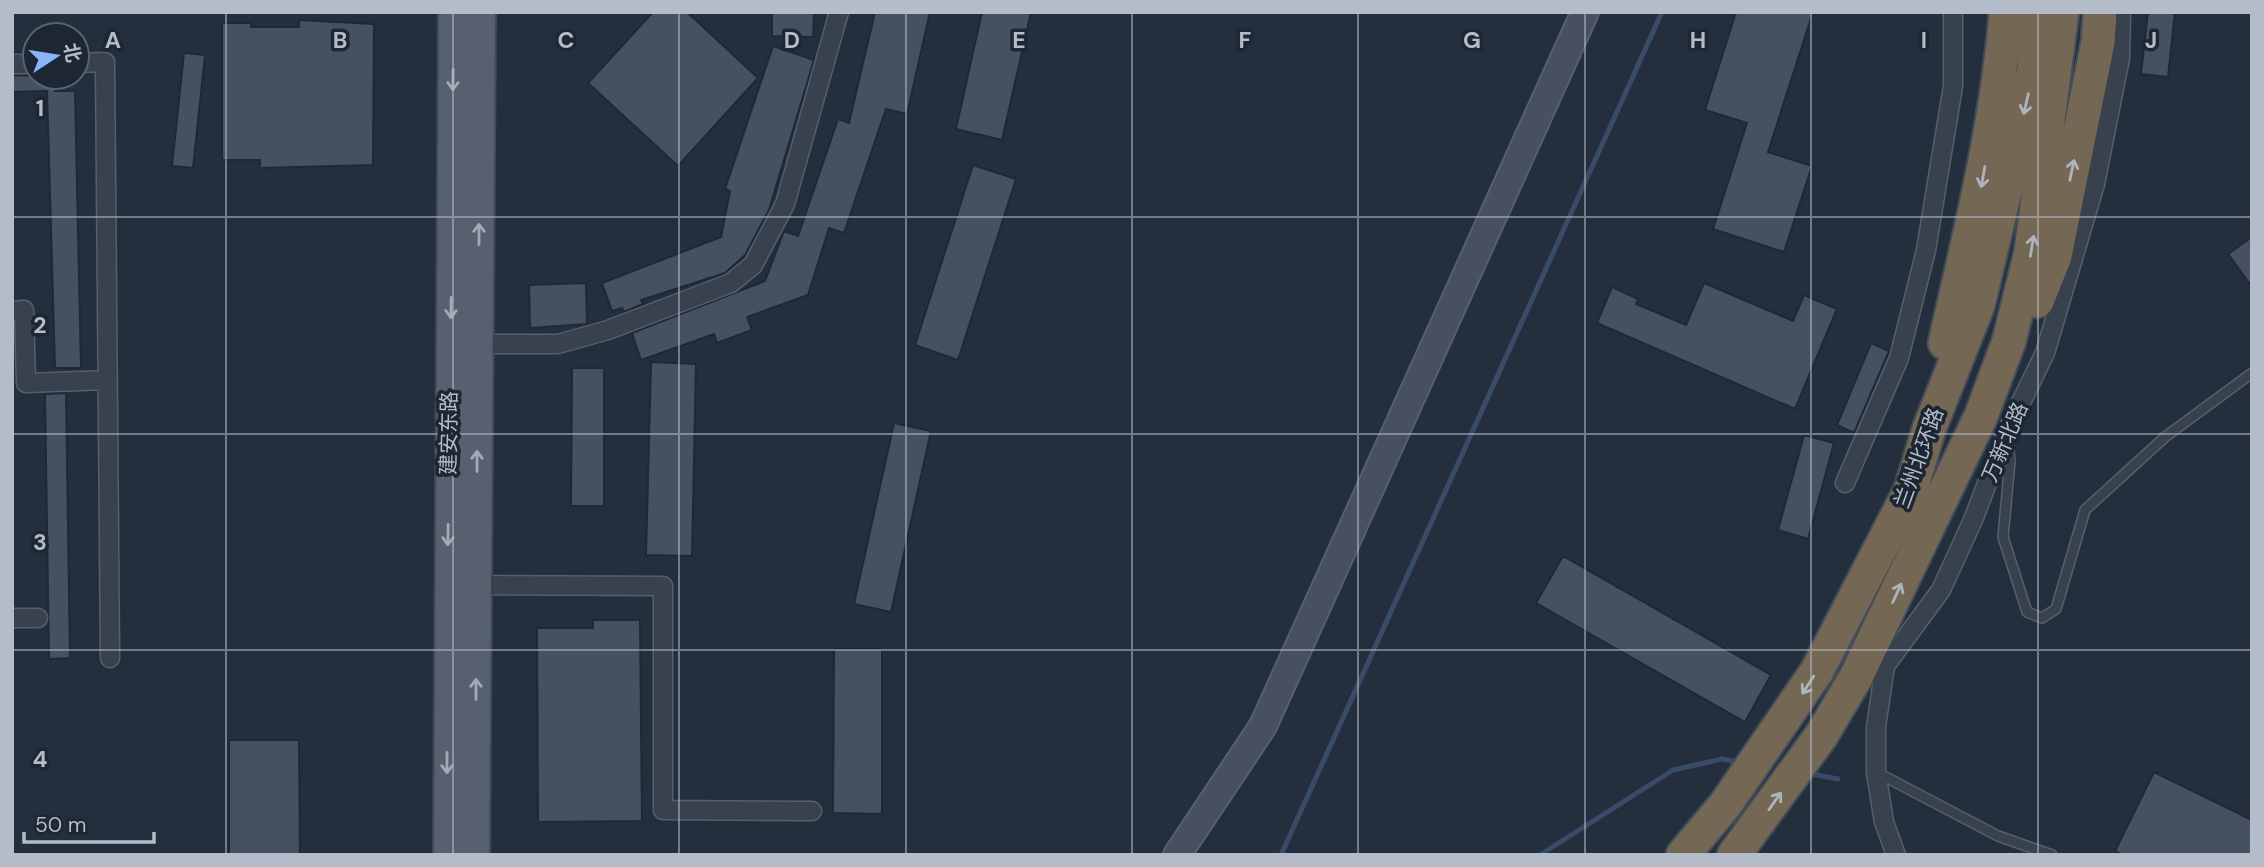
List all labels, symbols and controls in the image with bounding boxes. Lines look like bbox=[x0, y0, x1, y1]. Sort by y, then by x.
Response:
north arrow bbox=[21, 21, 91, 91]
text: A bbox=[105, 25, 121, 55]
text: B bbox=[333, 25, 347, 55]
text: C bbox=[558, 25, 574, 55]
text: D bbox=[784, 25, 800, 55]
text: E bbox=[1012, 25, 1026, 55]
text: F bbox=[1239, 25, 1252, 55]
text: G bbox=[1463, 25, 1481, 55]
text: H bbox=[1690, 25, 1706, 55]
text: I bbox=[1921, 25, 1927, 55]
text: J bbox=[2145, 25, 2157, 55]
text: 北 bbox=[58, 41, 86, 64]
one-way arrow bbox=[446, 69, 459, 92]
one-way arrow bbox=[2018, 92, 2032, 115]
text: 1 bbox=[36, 93, 44, 123]
one-way arrow bbox=[2066, 159, 2080, 182]
one-way arrow bbox=[1976, 165, 1989, 188]
one-way arrow bbox=[472, 222, 486, 245]
one-way arrow bbox=[2026, 235, 2039, 258]
one-way arrow bbox=[444, 296, 457, 319]
text: 2 bbox=[33, 310, 47, 340]
street label: 建安东路 bbox=[434, 391, 464, 475]
street label: 万新北路 bbox=[1976, 398, 2034, 486]
street label: 兰州北环路 bbox=[1888, 404, 1950, 512]
one-way arrow bbox=[471, 450, 484, 473]
one-way arrow bbox=[442, 524, 455, 547]
text: 3 bbox=[33, 527, 47, 557]
one-way arrow bbox=[1891, 583, 1904, 604]
one-way arrow bbox=[1801, 674, 1815, 694]
one-way arrow bbox=[469, 677, 483, 700]
text: 4 bbox=[33, 744, 48, 774]
one-way arrow bbox=[440, 751, 454, 774]
one-way arrow bbox=[1768, 792, 1782, 811]
scale bar bbox=[24, 800, 154, 844]
text: 50 m bbox=[35, 811, 86, 839]

